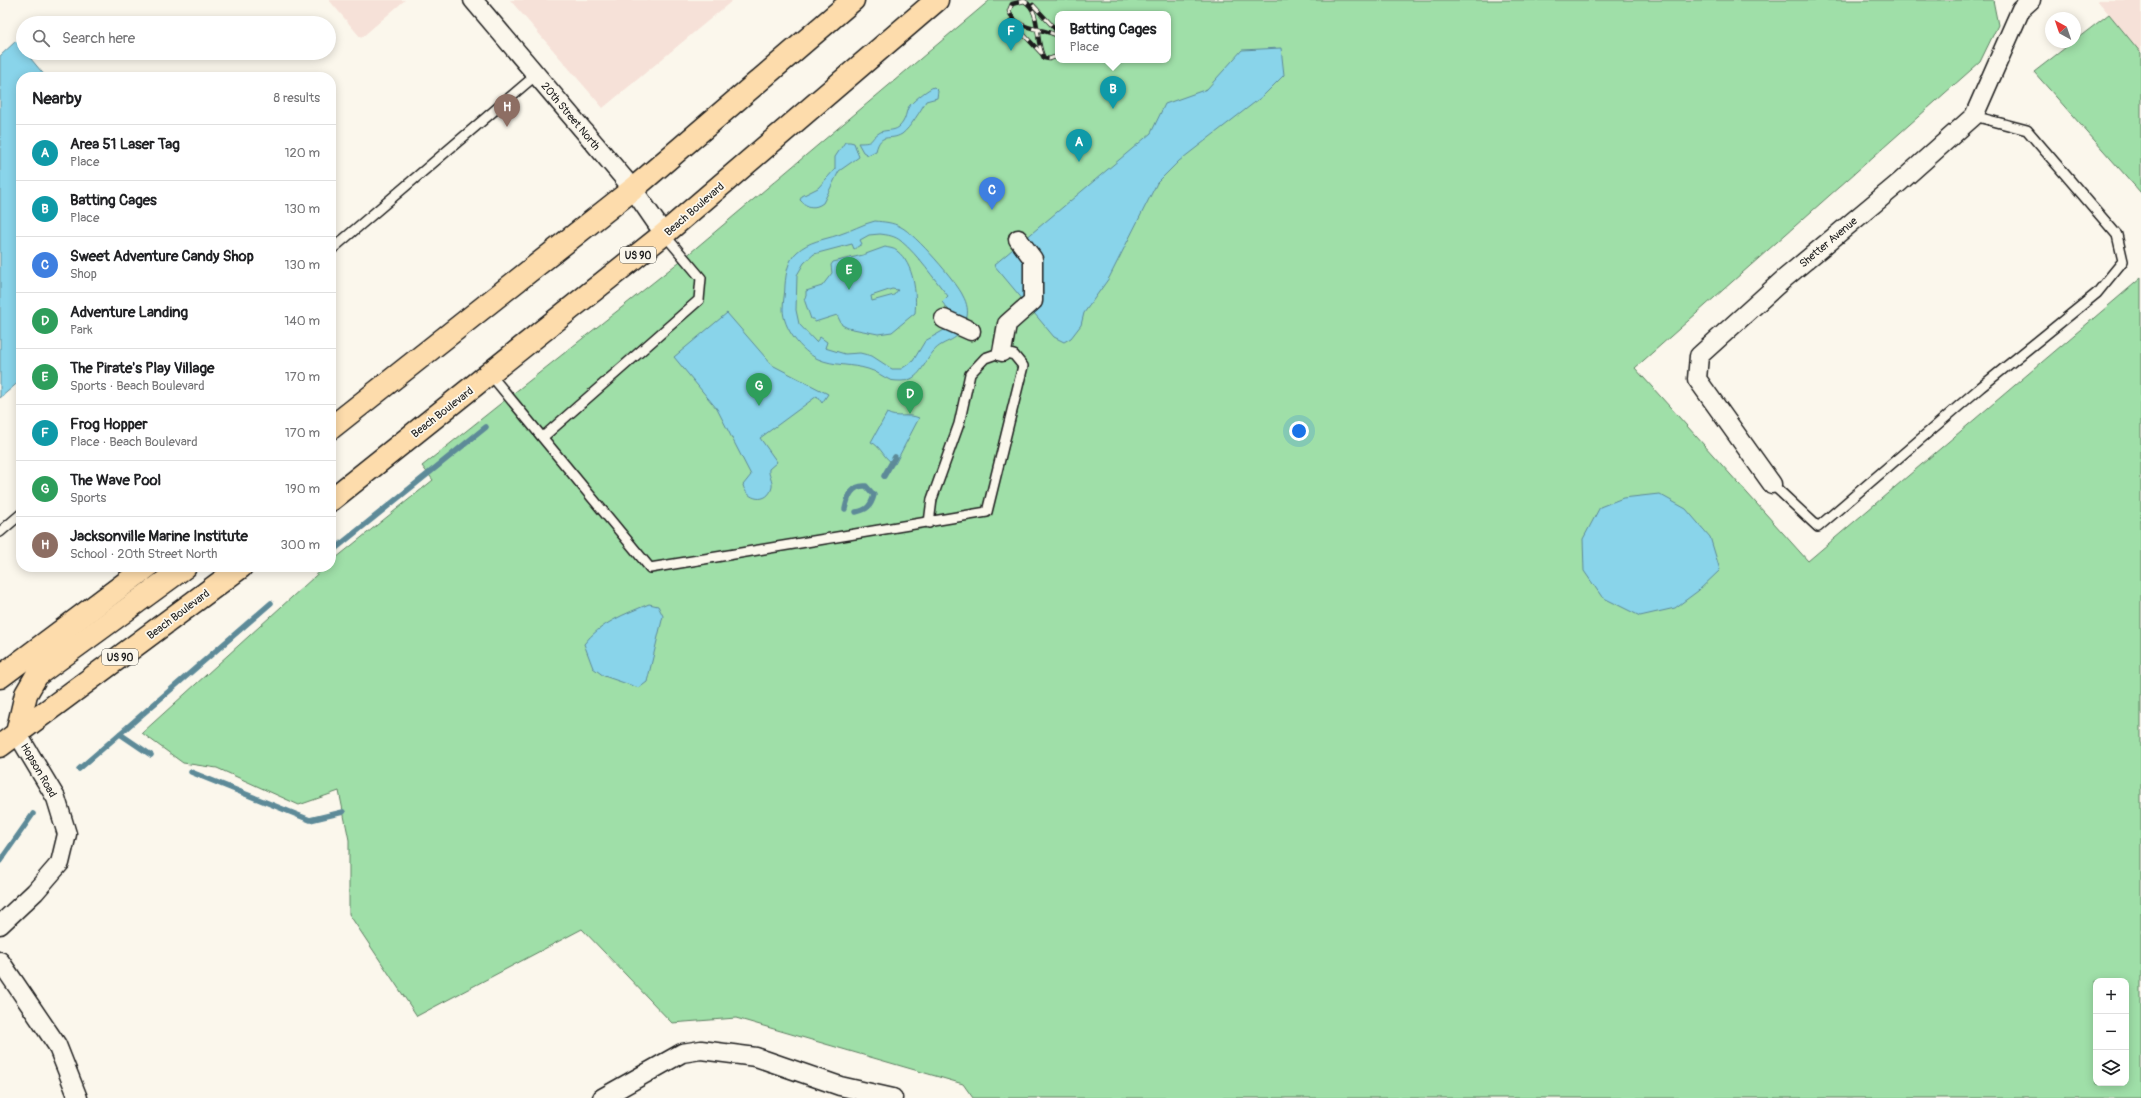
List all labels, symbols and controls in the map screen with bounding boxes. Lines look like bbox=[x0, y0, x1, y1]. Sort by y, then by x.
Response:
popup bbox=[1055, 11, 1171, 63]
north arrow bbox=[2045, 12, 2081, 48]
search box bbox=[16, 16, 336, 60]
pin: F bbox=[998, 18, 1024, 51]
text: Batting Cages bbox=[1070, 20, 1156, 39]
icon: search bbox=[30, 27, 52, 49]
text: Search here bbox=[62, 29, 135, 48]
text: Place bbox=[1070, 39, 1099, 55]
pin: B bbox=[1100, 76, 1126, 109]
street label: 20th Street North bbox=[538, 80, 603, 153]
text: Nearby bbox=[32, 88, 81, 109]
text: 8 results bbox=[274, 90, 320, 106]
pin: H bbox=[494, 94, 520, 127]
pin: A bbox=[1066, 129, 1092, 162]
text: Area 51 Laser Tag bbox=[70, 135, 180, 154]
text: A bbox=[41, 145, 49, 161]
text: 120 m bbox=[284, 145, 320, 161]
text: Place bbox=[70, 154, 99, 170]
pin: C bbox=[979, 177, 1005, 210]
street label: Beach Boulevard bbox=[662, 180, 727, 239]
text: Batting Cages bbox=[70, 191, 157, 210]
text: B bbox=[41, 201, 49, 217]
text: 130 m bbox=[284, 201, 320, 217]
text: Place bbox=[70, 210, 99, 226]
street label: Shetter Avenue bbox=[1797, 214, 1860, 270]
text: Sweet Adventure Candy Shop bbox=[70, 247, 254, 266]
road number: US 90 bbox=[620, 247, 656, 263]
text: C bbox=[41, 257, 49, 273]
text: 130 m bbox=[284, 257, 320, 273]
pin: E bbox=[836, 257, 862, 290]
text: Shop bbox=[70, 266, 97, 282]
text: Adventure Landing bbox=[70, 303, 188, 322]
text: D bbox=[41, 313, 49, 329]
text: 140 m bbox=[284, 313, 320, 329]
text: Park bbox=[70, 322, 93, 338]
text: The Pirate's Play Village bbox=[70, 359, 214, 378]
text: E bbox=[42, 369, 48, 385]
text: 170 m bbox=[285, 369, 320, 385]
pin: G bbox=[746, 373, 772, 406]
text: Sports · Beach Boulevard bbox=[70, 378, 205, 394]
pin: D bbox=[897, 381, 923, 414]
street label: Beach Boulevard bbox=[409, 384, 476, 441]
text: Frog Hopper bbox=[70, 415, 148, 434]
your location bbox=[1289, 421, 1309, 441]
text: F bbox=[41, 425, 49, 441]
text: 170 m bbox=[285, 425, 320, 441]
text: Place · Beach Boulevard bbox=[70, 434, 198, 450]
text: The Wave Pool bbox=[70, 471, 161, 490]
text: G bbox=[41, 481, 49, 497]
text: 190 m bbox=[285, 481, 320, 497]
text: Sports bbox=[70, 490, 106, 506]
text: Jacksonville Marine Institute bbox=[70, 527, 248, 546]
text: H bbox=[41, 537, 49, 553]
text: 300 m bbox=[281, 537, 320, 553]
text: School · 20th Street North bbox=[70, 546, 217, 562]
street label: Beach Boulevard bbox=[145, 587, 212, 642]
road number: US 90 bbox=[102, 649, 138, 665]
street label: Hopson Road bbox=[18, 741, 59, 800]
map controls bbox=[2093, 978, 2129, 1086]
button: + bbox=[2093, 978, 2129, 1014]
button: − bbox=[2093, 1014, 2129, 1050]
button: layers bbox=[2093, 1050, 2129, 1086]

